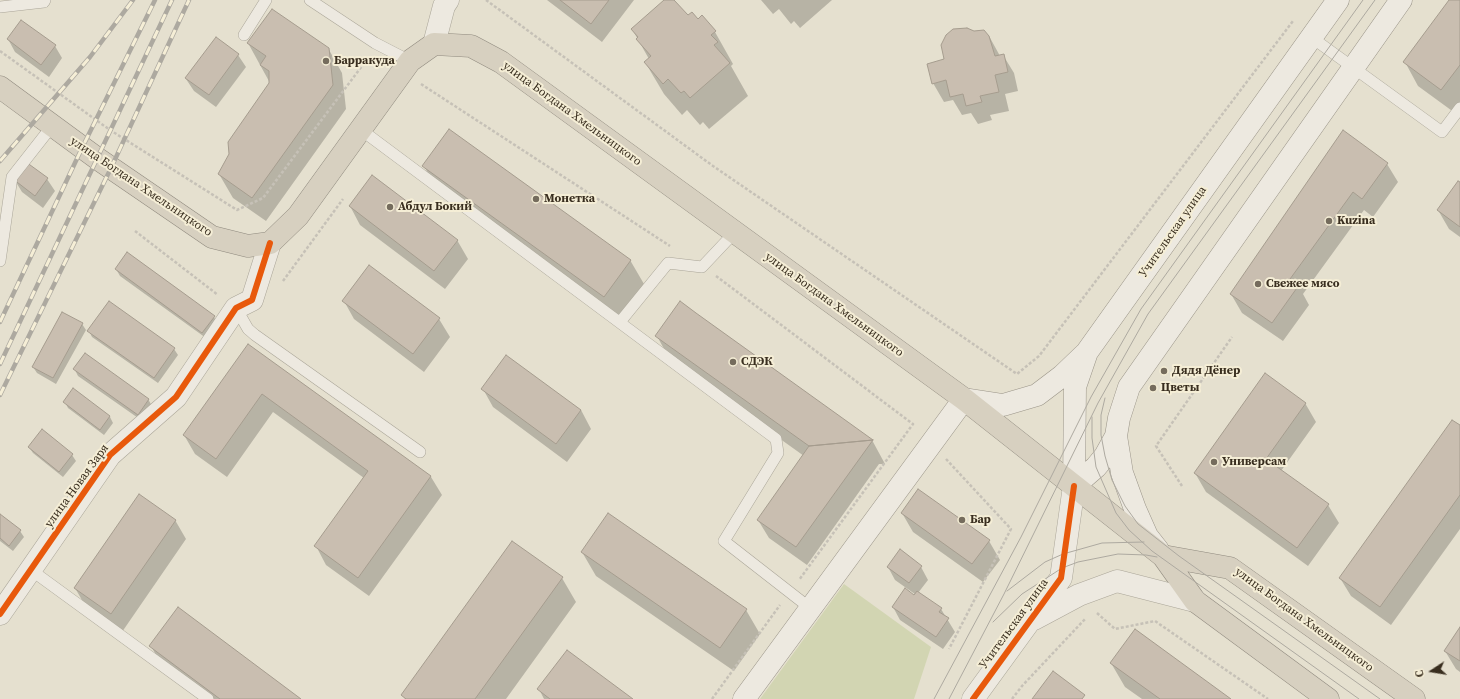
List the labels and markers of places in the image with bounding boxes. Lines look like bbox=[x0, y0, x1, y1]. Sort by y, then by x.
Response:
place label: Барракуда bbox=[334, 54, 395, 68]
marker: Барракуда bbox=[321, 56, 331, 66]
place label: Монетка bbox=[544, 192, 595, 206]
marker: Монетка bbox=[531, 194, 541, 204]
place label: Абдул Бокий bbox=[398, 200, 472, 214]
marker: Абдул Бокий bbox=[385, 202, 395, 212]
place label: Kuzina bbox=[1337, 214, 1375, 228]
marker: Kuzina bbox=[1324, 216, 1334, 226]
place label: Свежее мясо bbox=[1266, 277, 1340, 291]
marker: Свежее мясо bbox=[1253, 279, 1263, 289]
place label: СДЭК bbox=[741, 355, 772, 369]
marker: СДЭК bbox=[728, 357, 738, 367]
place label: Дядя Дёнер bbox=[1172, 364, 1240, 378]
marker: Дядя Дёнер bbox=[1159, 366, 1169, 376]
place label: Цветы bbox=[1161, 381, 1199, 395]
marker: Цветы bbox=[1148, 383, 1158, 393]
place label: Универсам bbox=[1222, 455, 1286, 469]
marker: Универсам bbox=[1209, 457, 1219, 467]
place label: Бар bbox=[970, 513, 991, 527]
marker: Бар bbox=[957, 515, 967, 525]

